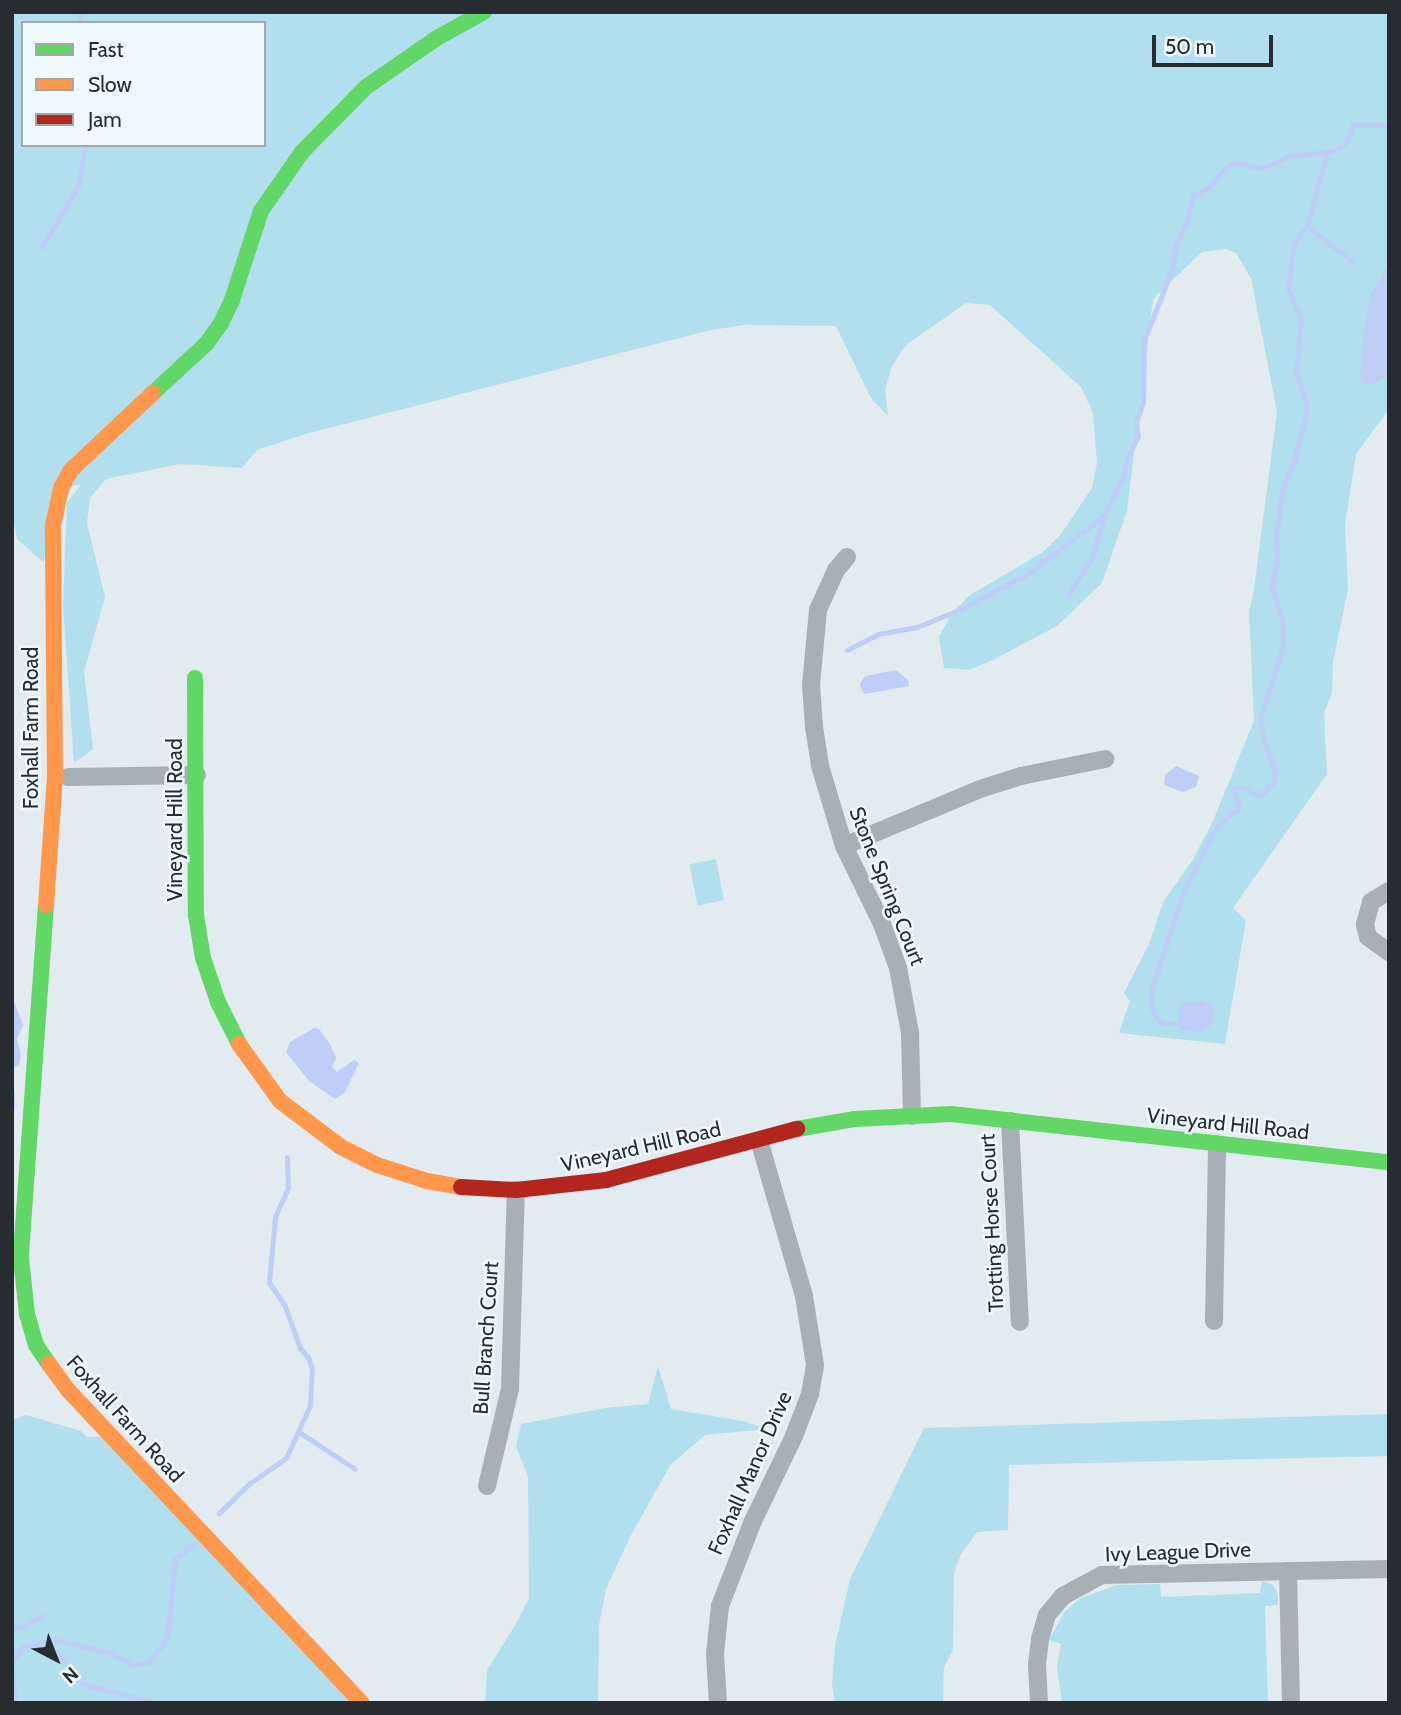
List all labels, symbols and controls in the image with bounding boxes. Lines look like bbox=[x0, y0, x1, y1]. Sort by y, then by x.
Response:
legend bbox=[21, 21, 266, 147]
scale bar bbox=[1156, 21, 1277, 65]
text: 50 m bbox=[1165, 34, 1214, 59]
text: Fast bbox=[88, 37, 124, 62]
text: Slow bbox=[88, 72, 132, 97]
text: Jam bbox=[88, 107, 122, 132]
street label: Foxhall Farm Road bbox=[18, 647, 44, 809]
street label: Vineyard Hill Road bbox=[162, 738, 188, 902]
street label: Stone Spring Court bbox=[844, 803, 930, 969]
street label: Vineyard Hill Road bbox=[1146, 1103, 1310, 1145]
street label: Vineyard Hill Road bbox=[559, 1116, 723, 1178]
street label: Trotting Horse Court bbox=[975, 1133, 1009, 1313]
street label: Bull Branch Court bbox=[468, 1261, 504, 1415]
street label: Foxhall Farm Road bbox=[61, 1350, 189, 1488]
street label: Foxhall Manor Drive bbox=[703, 1387, 797, 1559]
street label: Ivy League Drive bbox=[1105, 1537, 1251, 1567]
north arrow bbox=[21, 1624, 91, 1694]
text: N bbox=[58, 1662, 83, 1688]

